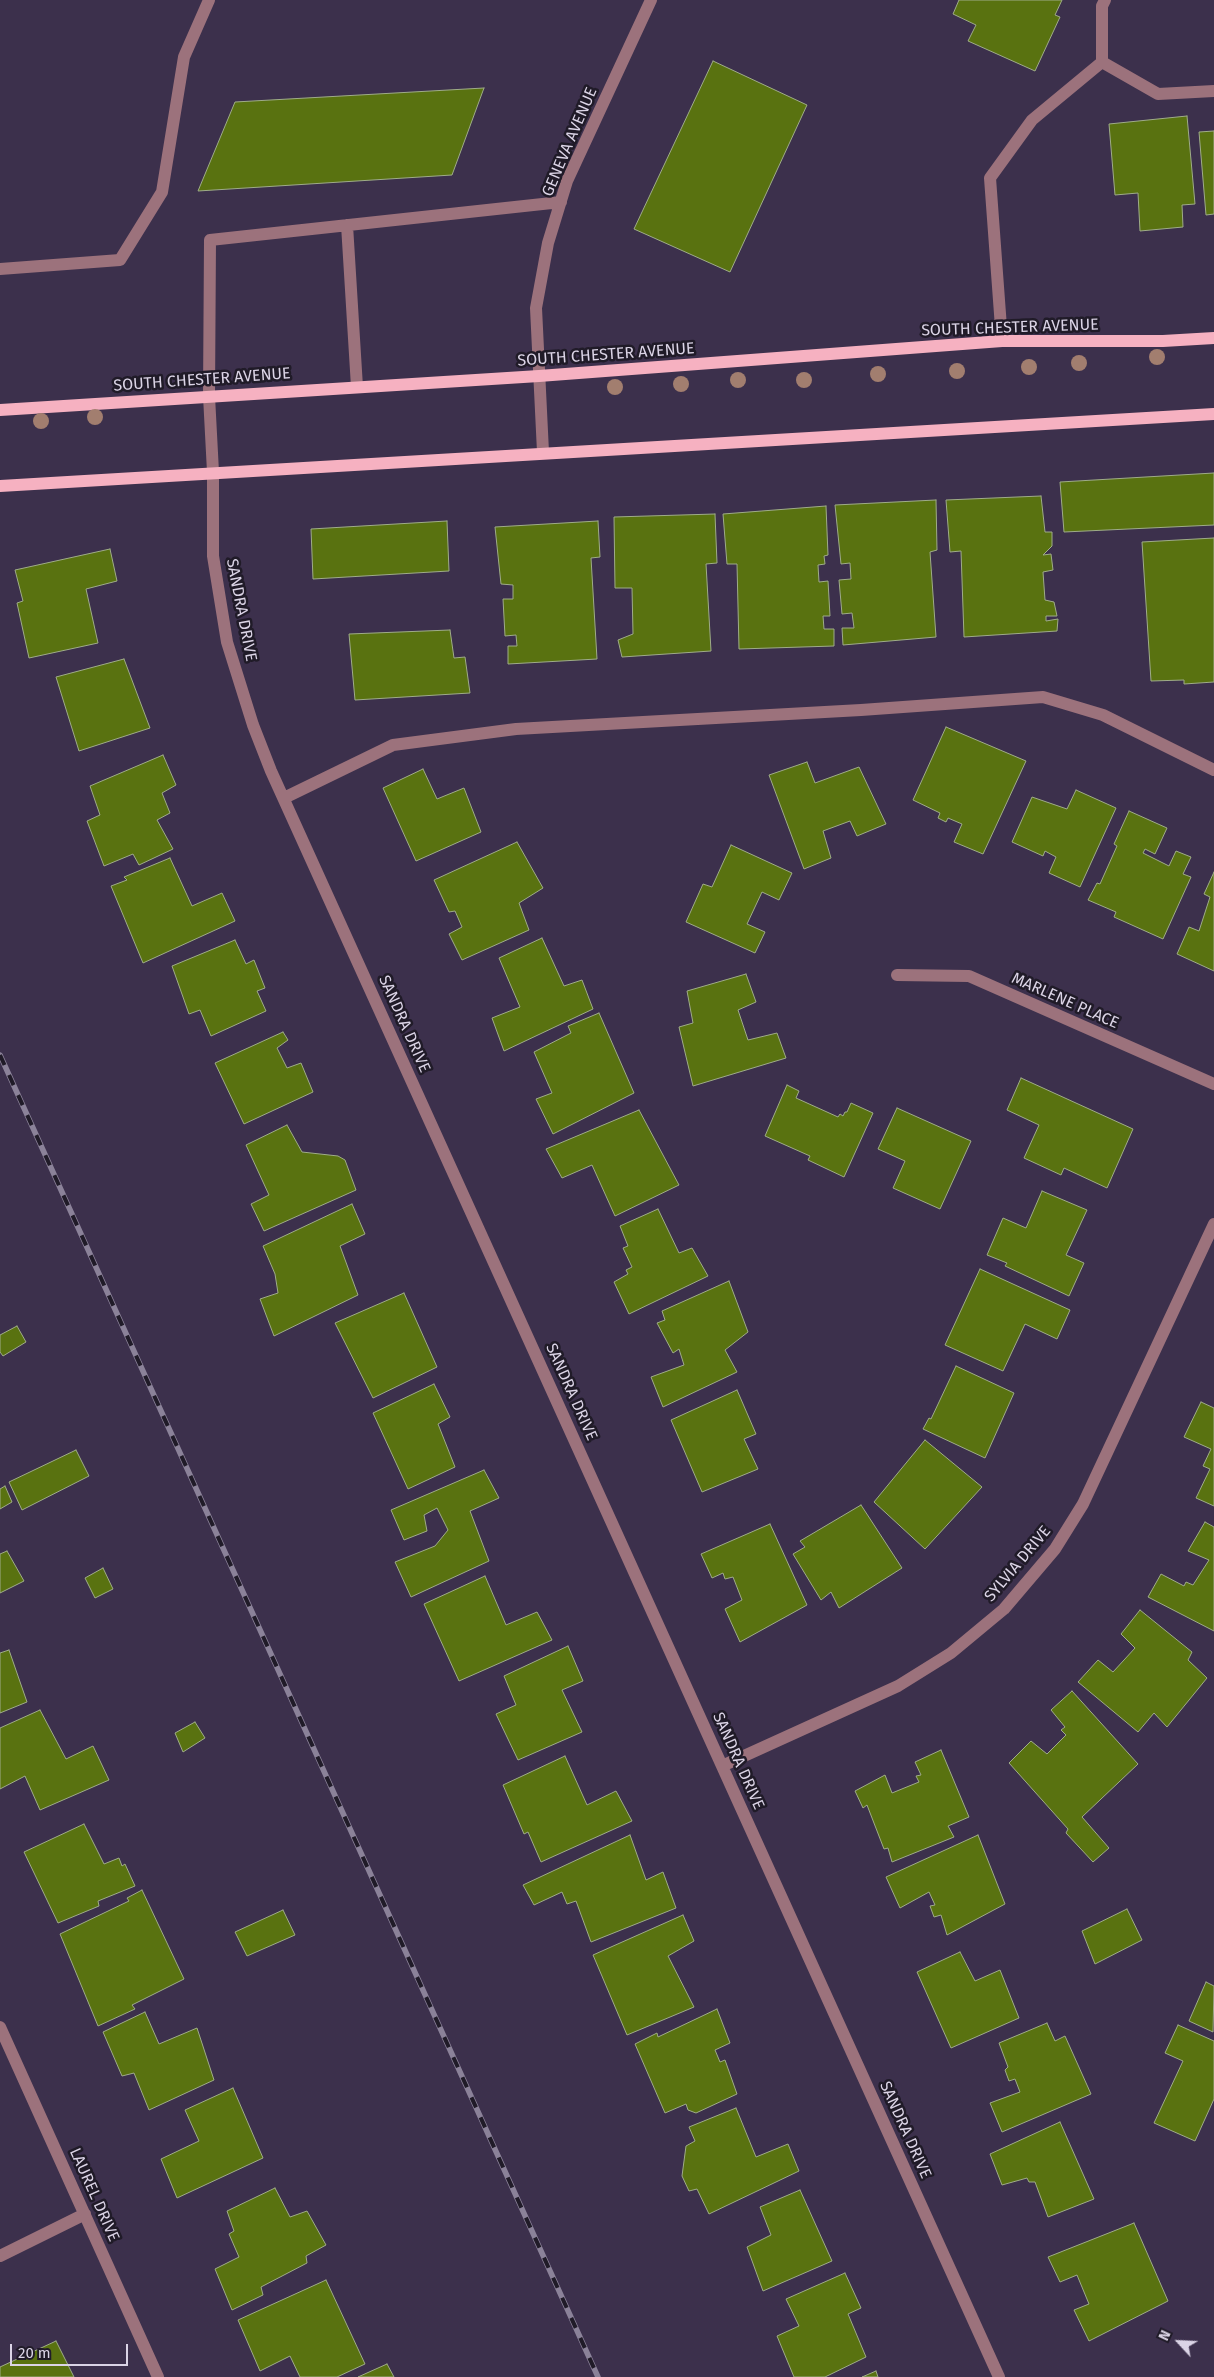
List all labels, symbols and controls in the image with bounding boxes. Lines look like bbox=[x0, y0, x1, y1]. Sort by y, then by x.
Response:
street label: GENEVA AVENUE bbox=[538, 85, 602, 199]
street label: SOUTH CHESTER AVENUE bbox=[921, 315, 1099, 341]
street label: SOUTH CHESTER AVENUE bbox=[517, 339, 695, 371]
street label: SOUTH CHESTER AVENUE bbox=[113, 364, 291, 396]
street label: SANDRA DRIVE bbox=[222, 557, 260, 663]
street label: MARLENE PLACE bbox=[1008, 969, 1122, 1033]
street label: SANDRA DRIVE bbox=[374, 972, 434, 1076]
street label: SANDRA DRIVE bbox=[541, 1340, 601, 1444]
street label: SYLVIA DRIVE bbox=[981, 1522, 1055, 1606]
street label: SANDRA DRIVE bbox=[708, 1709, 768, 1813]
street label: SANDRA DRIVE bbox=[875, 2078, 935, 2182]
street label: LAUREL DRIVE bbox=[65, 2145, 123, 2245]
north arrow bbox=[1154, 2317, 1204, 2367]
text: N bbox=[1155, 2328, 1175, 2343]
scale bar bbox=[12, 2334, 130, 2366]
text: 20 m bbox=[18, 2344, 51, 2362]

